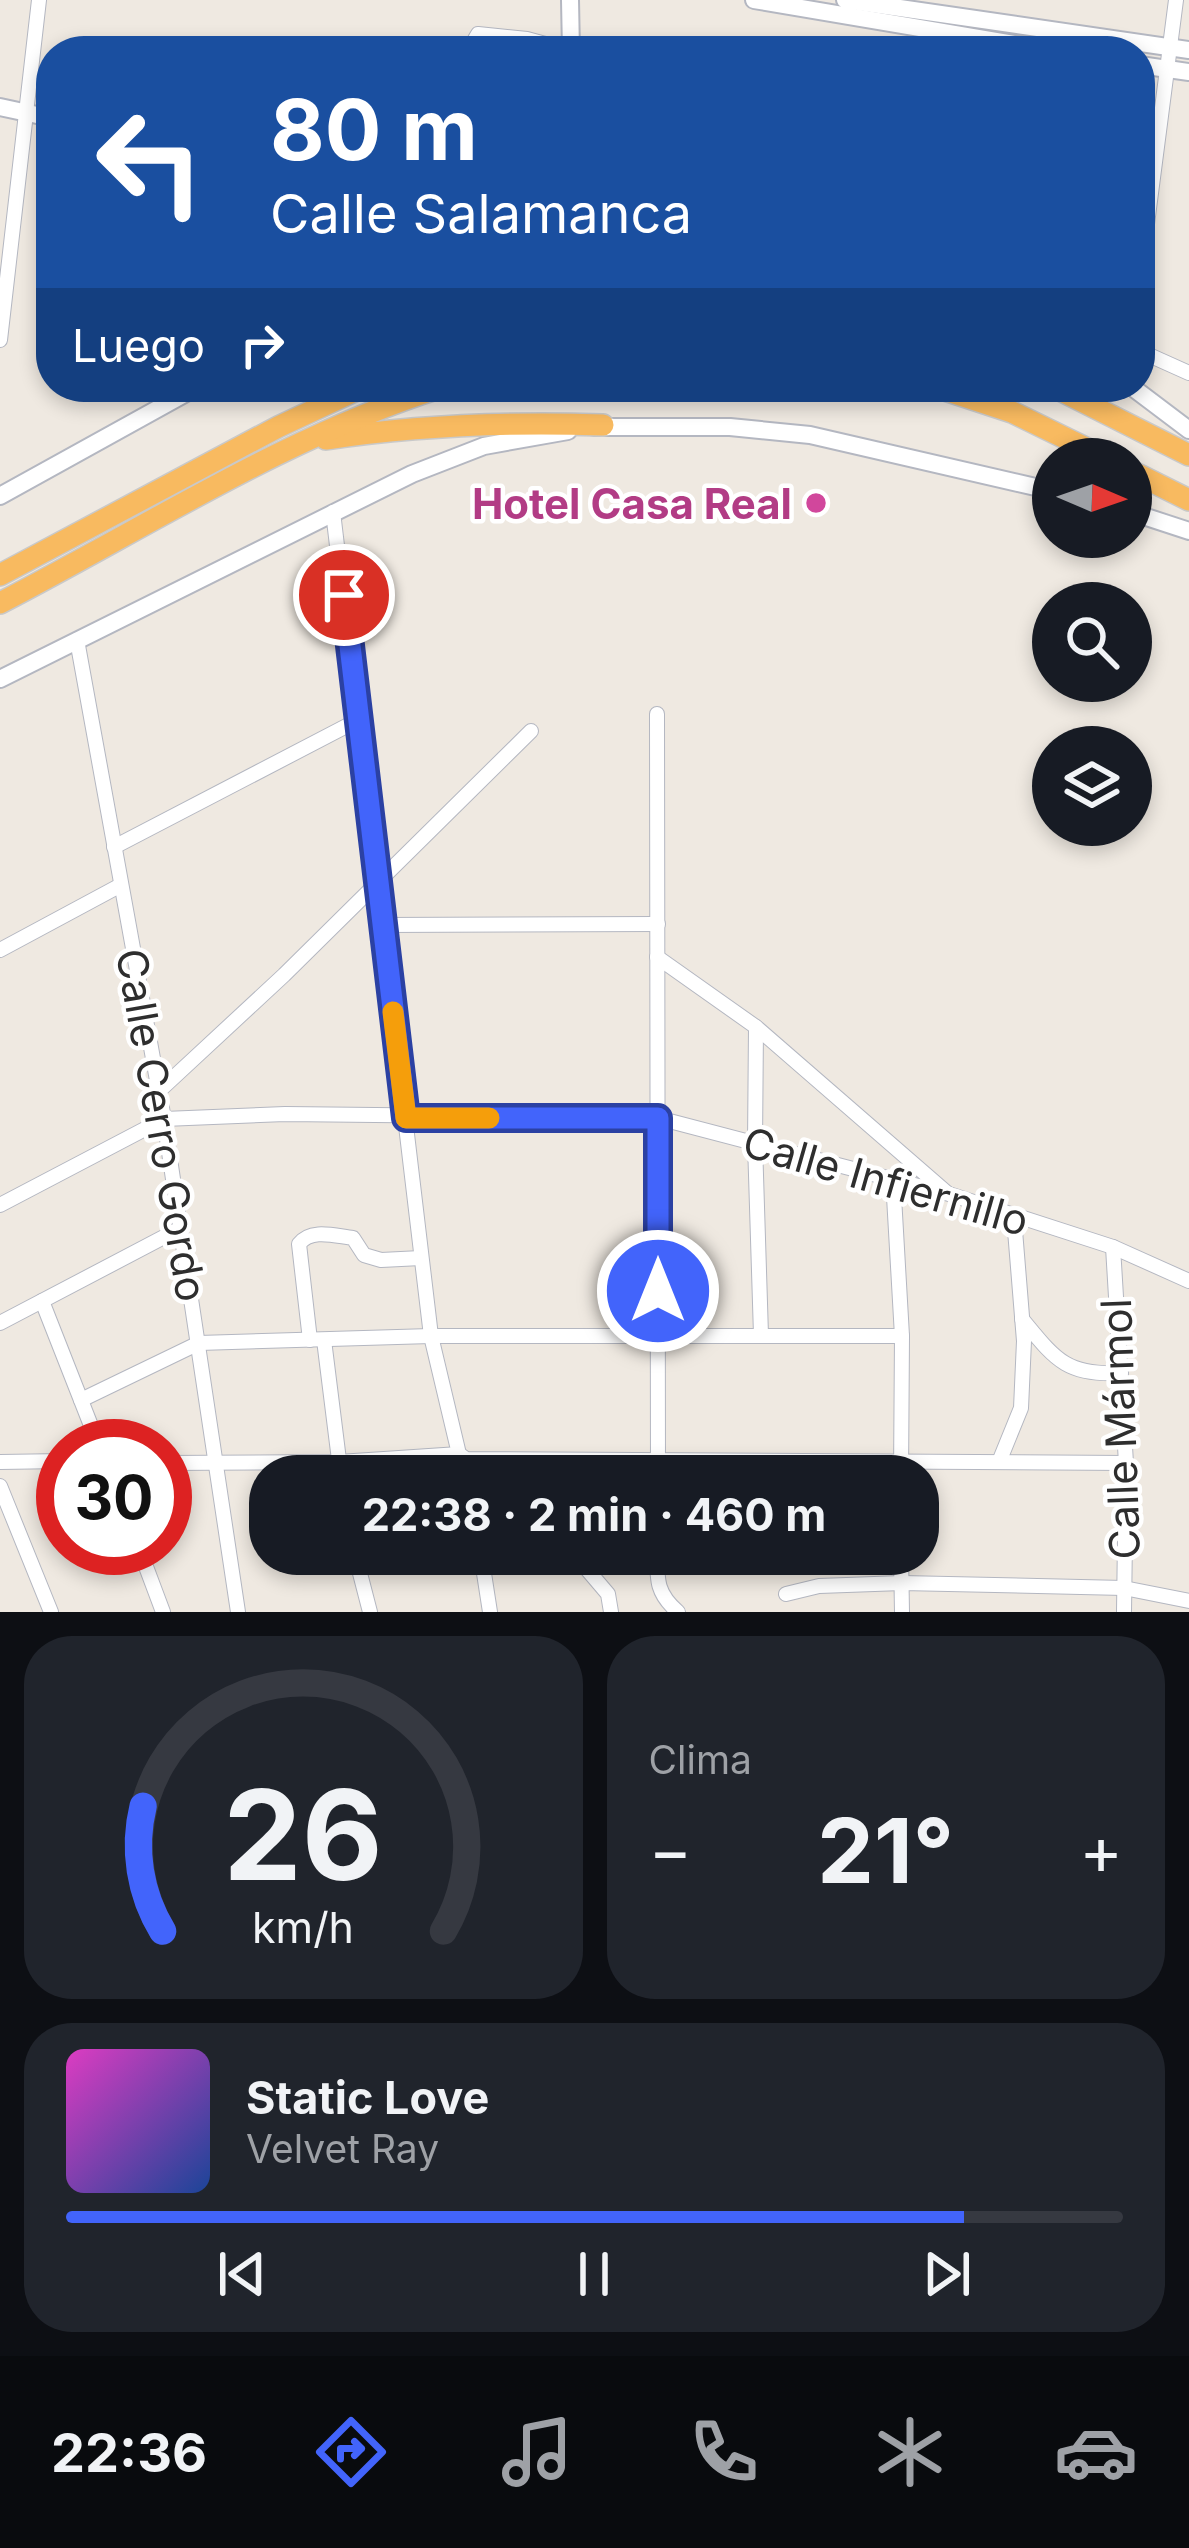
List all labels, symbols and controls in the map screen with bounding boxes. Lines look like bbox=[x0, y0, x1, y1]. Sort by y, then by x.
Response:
text: 80 m bbox=[270, 79, 478, 180]
icon: left bbox=[72, 84, 228, 240]
text: Calle Salamanca bbox=[270, 181, 692, 246]
icon: right bbox=[229, 312, 295, 378]
text: Luego bbox=[72, 318, 205, 373]
north arrow bbox=[1032, 438, 1152, 558]
map controls bbox=[1032, 438, 1152, 846]
place label: Hotel Casa Real bbox=[472, 478, 792, 529]
marker: Hotel Casa Real bbox=[803, 490, 829, 516]
pin bbox=[293, 544, 395, 646]
icon: arrive bbox=[311, 562, 377, 628]
button: search bbox=[1032, 582, 1152, 702]
button: layers bbox=[1032, 726, 1152, 846]
street label: Calle Cerro Gordo bbox=[106, 945, 218, 1305]
street label: Calle Infiernillo bbox=[738, 1116, 1034, 1246]
position arrow bbox=[595, 1228, 721, 1354]
street label: Calle Mármol bbox=[1090, 1298, 1150, 1560]
speed limit sign: 30 bbox=[36, 1419, 192, 1575]
text: 22:38 · 2 min · 460 m bbox=[362, 1487, 826, 1542]
text: Clima bbox=[649, 1736, 752, 1783]
text: 26 bbox=[223, 1759, 383, 1910]
text: 21° bbox=[817, 1796, 954, 1905]
text: − bbox=[649, 1810, 692, 1890]
text: + bbox=[1079, 1810, 1123, 1890]
text: km/h bbox=[252, 1900, 354, 1952]
text: Static Love bbox=[246, 2070, 489, 2125]
text: Velvet Ray bbox=[246, 2125, 439, 2172]
icon: previous bbox=[209, 2241, 275, 2307]
icon: pause bbox=[561, 2241, 627, 2307]
icon: next bbox=[914, 2241, 980, 2307]
icon: directions bbox=[309, 2410, 393, 2494]
icon: music bbox=[495, 2410, 579, 2494]
icon: phone bbox=[682, 2410, 766, 2494]
icon: climate bbox=[868, 2410, 952, 2494]
icon: car bbox=[1054, 2410, 1138, 2494]
text: 22:36 bbox=[51, 2420, 207, 2485]

